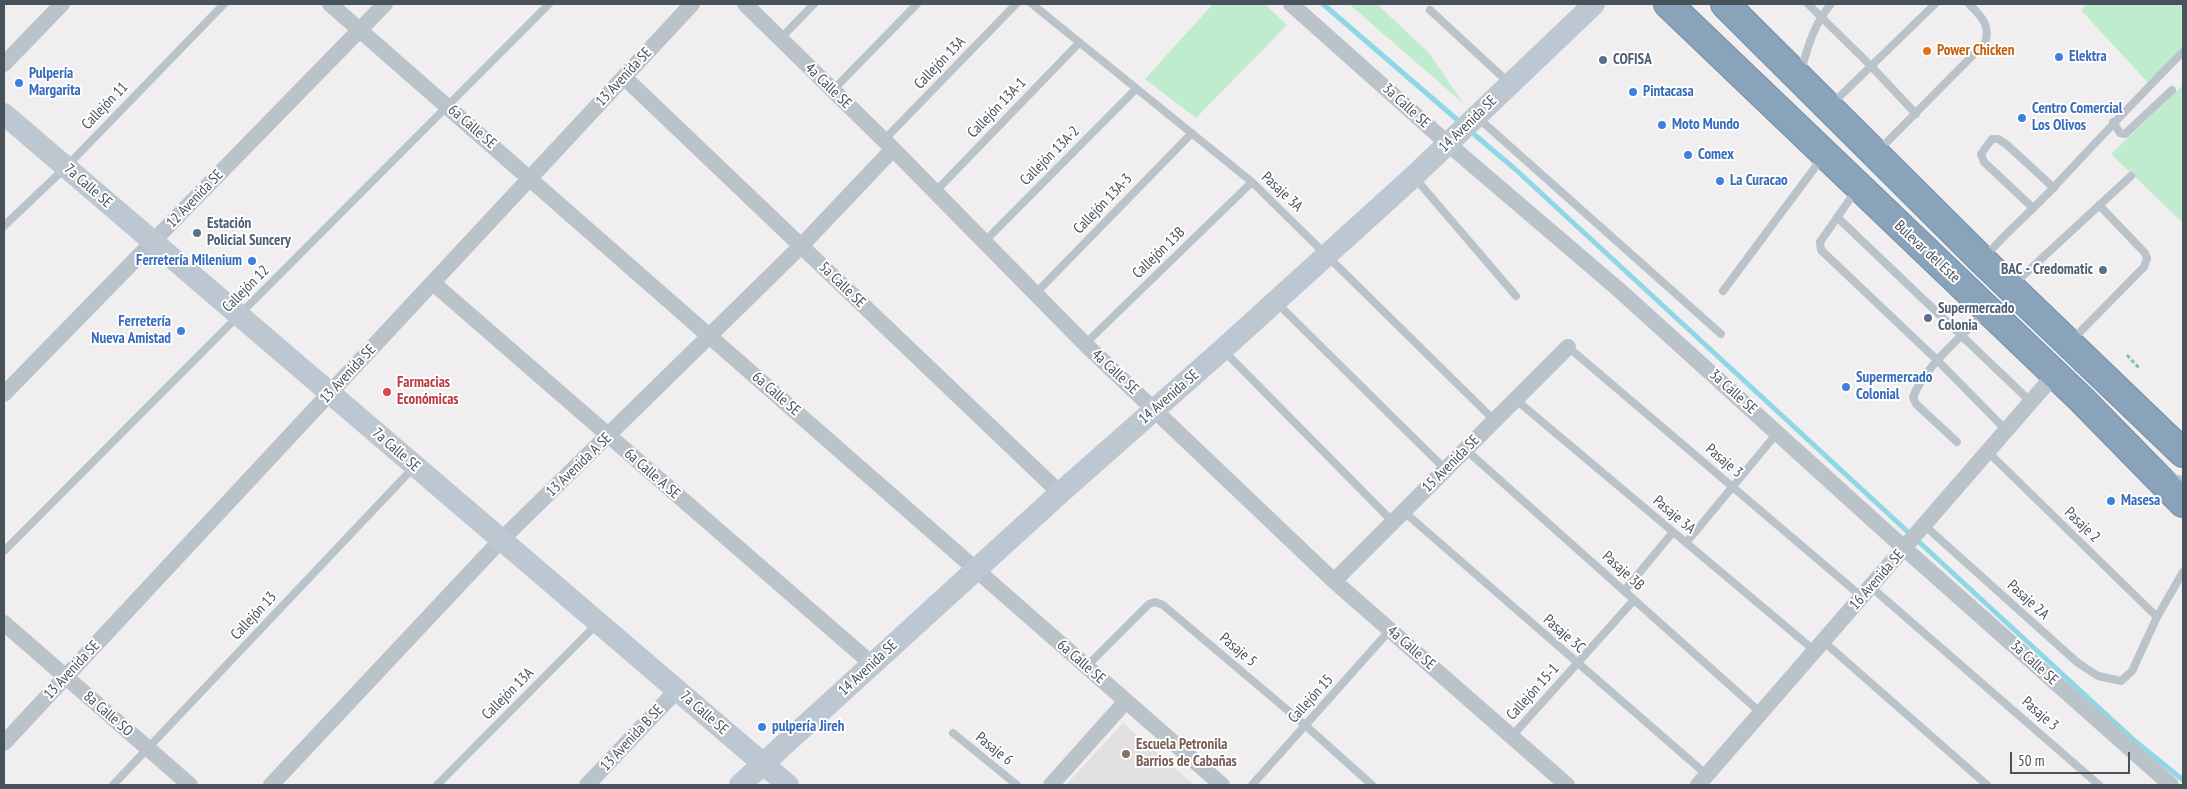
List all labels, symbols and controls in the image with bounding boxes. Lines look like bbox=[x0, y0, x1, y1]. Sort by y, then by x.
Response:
street label: Callejón 13A bbox=[911, 33, 969, 93]
place label: Power Chicken bbox=[1937, 42, 2014, 60]
street label: 13 Avenida SE bbox=[592, 44, 656, 110]
marker: Power Chicken bbox=[1921, 45, 1933, 57]
place label: Elektra bbox=[2069, 48, 2107, 66]
place label: COFISA bbox=[1613, 51, 1652, 69]
marker: Elektra bbox=[2053, 51, 2065, 63]
marker: COFISA bbox=[1597, 54, 1609, 66]
street label: 4a Calle SE bbox=[801, 59, 855, 113]
place label: Pulpería Margarita bbox=[29, 65, 81, 100]
street label: Callejón 13A-1 bbox=[964, 74, 1030, 142]
marker: Pulpería Margarita bbox=[13, 77, 25, 89]
street label: Callejón 11 bbox=[78, 79, 132, 133]
street label: 3a Calle SE bbox=[1378, 80, 1434, 132]
place label: Pintacasa bbox=[1643, 83, 1694, 101]
marker: Pintacasa bbox=[1627, 86, 1639, 98]
street label: 14 Avenida SE bbox=[1435, 92, 1501, 156]
place label: Centro Comercial Los Olivos bbox=[2032, 100, 2122, 135]
street label: 6a Calle SE bbox=[444, 101, 500, 153]
marker: Centro Comercial Los Olivos bbox=[2016, 112, 2028, 124]
place label: Moto Mundo bbox=[1672, 116, 1739, 134]
marker: Moto Mundo bbox=[1656, 119, 1668, 131]
street label: Callejón 13A-2 bbox=[1017, 123, 1083, 189]
place label: Comex bbox=[1698, 146, 1734, 164]
marker: Comex bbox=[1682, 149, 1694, 161]
street label: 7a Calle SE bbox=[60, 160, 116, 212]
street label: 12 Avenida SE bbox=[163, 166, 227, 232]
street label: Pasaje 3A bbox=[1258, 168, 1306, 216]
street label: Callejón 13A-3 bbox=[1070, 170, 1136, 238]
place label: La Curacao bbox=[1730, 172, 1788, 190]
marker: La Curacao bbox=[1714, 175, 1726, 187]
place label: Estación Policial Suncery bbox=[207, 215, 291, 250]
street label: Bulevar del Este bbox=[1890, 217, 1964, 287]
street label: Callejón 13B bbox=[1129, 224, 1189, 282]
marker: Estación Policial Suncery bbox=[191, 227, 203, 239]
place label: Ferretería Milenium bbox=[136, 252, 242, 270]
marker: Ferretería Milenium bbox=[246, 255, 258, 267]
street label: 5a Calle SE bbox=[815, 258, 869, 312]
place label: BAC - Credomatic bbox=[2001, 261, 2093, 279]
street label: Callejón 12 bbox=[219, 262, 273, 316]
marker: BAC - Credomatic bbox=[2097, 264, 2109, 276]
place label: Supermercado Colonia bbox=[1938, 300, 2014, 335]
marker: Supermercado Colonia bbox=[1922, 312, 1934, 324]
place label: Ferretería Nueva Amistad bbox=[91, 313, 171, 348]
marker: Ferretería Nueva Amistad bbox=[175, 325, 187, 337]
street label: 13 Avenida SE bbox=[316, 341, 380, 407]
street label: 4a Calle SE bbox=[1088, 346, 1142, 398]
street label: 14 Avenida SE bbox=[1135, 366, 1203, 428]
street label: 3a Calle SE bbox=[1705, 366, 1761, 418]
street label: 6a Calle SE bbox=[748, 368, 804, 420]
place label: Supermercado Colonial bbox=[1856, 369, 1932, 404]
place label: Farmacias Económicas bbox=[397, 374, 459, 409]
marker: Supermercado Colonial bbox=[1840, 381, 1852, 393]
marker: Farmacias Económicas bbox=[381, 386, 393, 398]
street label: 7a Calle SE bbox=[368, 424, 424, 476]
street label: 13 Avenida A SE bbox=[543, 429, 615, 501]
street label: 15 Avenida SE bbox=[1419, 432, 1483, 496]
street label: Pasaje 3 bbox=[1702, 440, 1746, 482]
street label: 6a Calle A SE bbox=[620, 445, 684, 503]
street label: Pasaje 3A bbox=[1649, 492, 1699, 538]
place label: Masesa bbox=[2121, 492, 2160, 510]
marker: Masesa bbox=[2105, 495, 2117, 507]
street label: Pasaje 2 bbox=[2060, 504, 2104, 546]
street label: 16 Avenida SE bbox=[1846, 546, 1908, 614]
street label: Pasaje 3B bbox=[1598, 548, 1648, 594]
street label: Pasaje 2A bbox=[2003, 577, 2053, 623]
street label: Callejón 13 bbox=[227, 588, 281, 644]
street label: Pasaje 3C bbox=[1539, 611, 1589, 657]
street label: 4a Calle SE bbox=[1383, 622, 1439, 674]
street label: Pasaje 5 bbox=[1216, 629, 1260, 671]
street label: 14 Avenida SE bbox=[835, 636, 901, 700]
street label: 6a Calle SE bbox=[1053, 636, 1109, 688]
street label: 13 Avenida SE bbox=[40, 637, 104, 703]
street label: 3a Calle SE bbox=[2006, 637, 2062, 689]
street label: Callejón 15-1 bbox=[1503, 660, 1563, 724]
street label: Callejón 13A bbox=[478, 664, 538, 724]
street label: Callejón 15 bbox=[1285, 671, 1337, 727]
street label: 7a Calle SE bbox=[676, 687, 732, 739]
street label: 8a Calle SO bbox=[80, 688, 136, 740]
street label: Pasaje 3 bbox=[2018, 693, 2062, 735]
street label: 13 Avenida B SE bbox=[597, 701, 667, 775]
place label: pulpería Jireh bbox=[772, 718, 844, 736]
marker: pulpería Jireh bbox=[756, 721, 768, 733]
street label: Pasaje 6 bbox=[972, 729, 1016, 769]
place label: Escuela Petronila Barrios de Cabañas bbox=[1136, 736, 1237, 771]
scale bar bbox=[2012, 742, 2132, 774]
marker: Escuela Petronila Barrios de Cabañas bbox=[1120, 748, 1132, 760]
text: 50 m bbox=[2018, 751, 2044, 770]

